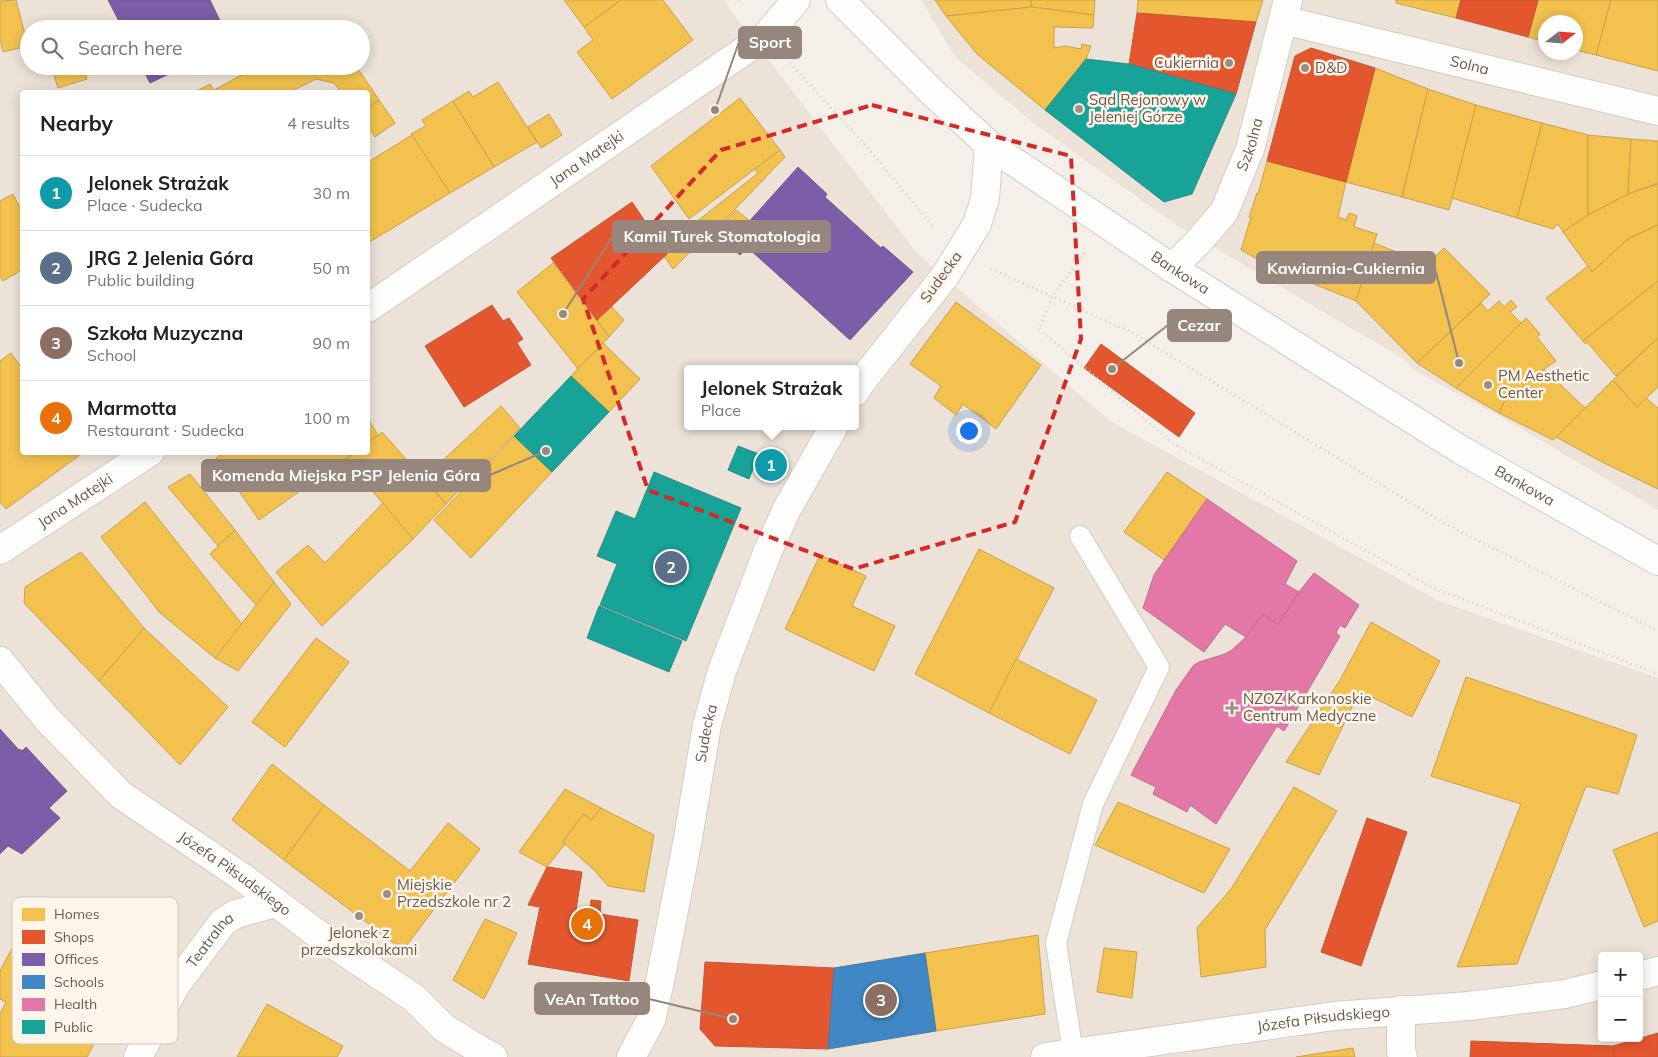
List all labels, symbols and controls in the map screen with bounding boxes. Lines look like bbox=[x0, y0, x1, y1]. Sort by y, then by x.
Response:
north arrow bbox=[1538, 15, 1583, 60]
search box bbox=[20, 20, 370, 75]
callout: Sport bbox=[739, 27, 801, 58]
text: Sport bbox=[749, 32, 791, 52]
icon: search bbox=[38, 34, 66, 62]
text: Search here bbox=[78, 36, 182, 60]
street label: Solna bbox=[1448, 51, 1491, 79]
place label: Cukiernia bbox=[1154, 53, 1219, 72]
marker: Cukiernia bbox=[1223, 57, 1235, 69]
place label: D&D bbox=[1315, 58, 1347, 77]
marker: D&D bbox=[1299, 62, 1311, 74]
place label: Sąd Rejonowy w Jeleniej Górze bbox=[1089, 90, 1206, 126]
marker: Sąd Rejonowy w Jeleniej Górze bbox=[1073, 103, 1085, 115]
text: Nearby bbox=[40, 110, 113, 136]
text: 4 results bbox=[287, 113, 350, 133]
street label: Szkolna bbox=[1232, 116, 1267, 174]
street label: Jana Matejki bbox=[546, 126, 627, 190]
text: Jelonek Strażak bbox=[87, 171, 229, 195]
text: 1 bbox=[51, 183, 61, 203]
text: 30 m bbox=[313, 183, 350, 203]
text: Place · Sudecka bbox=[87, 195, 203, 215]
callout: Kamil Turek Stomatologia bbox=[613, 221, 830, 252]
text: Kamil Turek Stomatologia bbox=[623, 226, 821, 246]
text: JRG 2 Jelenia Góra bbox=[87, 246, 254, 270]
street label: Sudecka bbox=[915, 247, 966, 306]
street label: Bankowa bbox=[1148, 247, 1213, 298]
callout: Kawiarnia-Cukiernia bbox=[1257, 252, 1435, 283]
text: 2 bbox=[51, 258, 61, 278]
text: 50 m bbox=[313, 258, 350, 278]
text: Kawiarnia-Cukiernia bbox=[1267, 258, 1425, 278]
text: Public building bbox=[87, 270, 195, 290]
callout: Cezar bbox=[1168, 310, 1231, 341]
text: Cezar bbox=[1177, 315, 1222, 335]
text: Szkoła Muzyczna bbox=[87, 321, 243, 345]
text: 3 bbox=[51, 333, 61, 353]
text: 90 m bbox=[313, 333, 350, 353]
text: School bbox=[87, 345, 136, 365]
popup bbox=[684, 365, 859, 430]
place label: PM Aesthetic Center bbox=[1498, 366, 1589, 402]
text: Jelonek Strażak bbox=[701, 376, 842, 400]
marker: PM Aesthetic Center bbox=[1482, 379, 1494, 391]
text: Marmotta bbox=[87, 396, 177, 420]
text: Place bbox=[701, 400, 741, 420]
text: 4 bbox=[51, 408, 61, 428]
text: 100 m bbox=[303, 408, 350, 428]
your location bbox=[956, 418, 982, 444]
text: Restaurant · Sudecka bbox=[87, 420, 244, 440]
pin: 1 bbox=[755, 446, 787, 484]
callout: Komenda Miejska PSP Jelenia Góra bbox=[202, 460, 490, 491]
street label: Bankowa bbox=[1491, 461, 1558, 510]
text: Komenda Miejska PSP Jelenia Góra bbox=[212, 465, 480, 485]
street label: Jana Matejki bbox=[34, 469, 116, 532]
pin: 2 bbox=[655, 548, 687, 586]
place label: NZOZ Karkonoskie Centrum Medyczne bbox=[1243, 689, 1376, 725]
marker: NZOZ Karkonoskie Centrum Medyczne bbox=[1225, 701, 1239, 715]
street label: Sudecka bbox=[691, 702, 721, 764]
street label: Józefa Piłsudskiego bbox=[175, 827, 295, 920]
place label: Miejskie Przedszkole nr 2 bbox=[397, 875, 511, 911]
marker: Miejskie Przedszkole nr 2 bbox=[381, 888, 393, 900]
legend bbox=[12, 897, 178, 1044]
text: Homes bbox=[54, 905, 100, 923]
pin: 4 bbox=[571, 905, 603, 943]
street label: Teatralna bbox=[182, 908, 237, 972]
marker: Jelonek z przedszkolakami bbox=[353, 910, 365, 922]
place label: Jelonek z przedszkolakami bbox=[301, 923, 417, 959]
text: Shops bbox=[54, 928, 94, 946]
text: Offices bbox=[54, 950, 99, 968]
map controls bbox=[1598, 952, 1643, 1042]
button: + bbox=[1598, 952, 1643, 997]
text: Schools bbox=[54, 973, 104, 991]
pin: 3 bbox=[865, 981, 897, 1019]
callout: VeAn Tattoo bbox=[535, 983, 649, 1014]
text: VeAn Tattoo bbox=[544, 989, 639, 1009]
text: Health bbox=[54, 995, 97, 1013]
button: − bbox=[1598, 997, 1643, 1042]
street label: Józefa Piłsudskiego bbox=[1256, 1002, 1391, 1036]
text: Public bbox=[54, 1018, 93, 1036]

